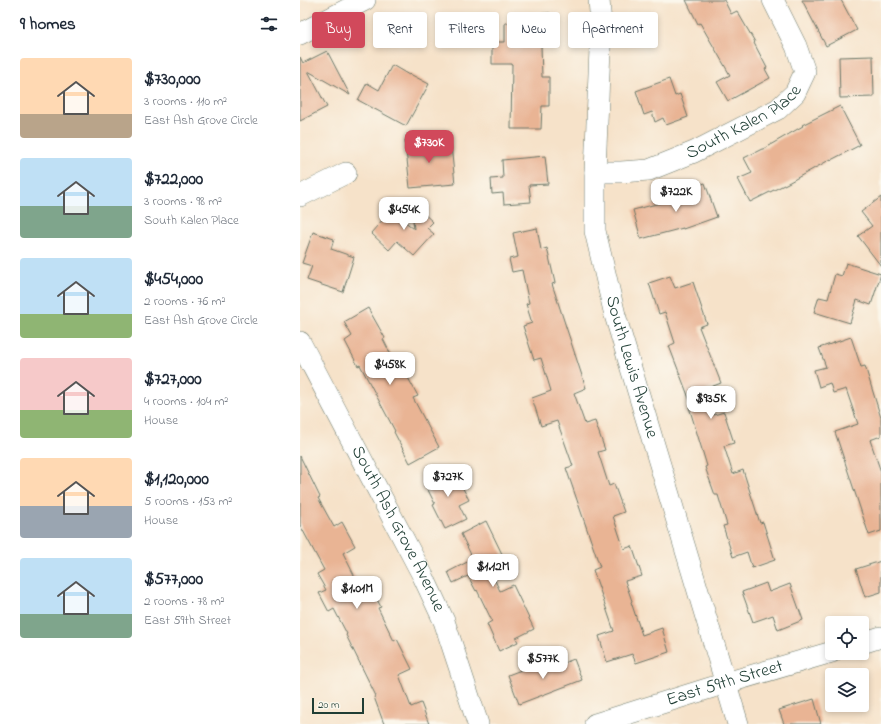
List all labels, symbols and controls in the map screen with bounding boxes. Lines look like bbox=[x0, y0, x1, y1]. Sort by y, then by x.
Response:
text: 9 homes bbox=[20, 12, 76, 37]
chip: Buy bbox=[312, 12, 365, 48]
chip: Rent bbox=[373, 12, 427, 48]
chip: Filters bbox=[435, 12, 499, 48]
chip: New bbox=[507, 12, 560, 48]
chip: Apartment bbox=[568, 12, 658, 48]
icon: filters bbox=[258, 13, 280, 35]
text: $730,000 bbox=[144, 67, 201, 92]
icon: home bbox=[52, 74, 100, 122]
street label: South Kalen Place bbox=[682, 81, 810, 167]
text: 3 rooms · 110 m² bbox=[144, 92, 227, 111]
text: East Ash Grove Circle bbox=[144, 111, 258, 130]
pin: $730K bbox=[401, 130, 457, 164]
text: $730K bbox=[414, 133, 444, 152]
text: $722,000 bbox=[144, 167, 203, 192]
icon: home bbox=[52, 174, 100, 222]
pin: $722K bbox=[648, 179, 704, 213]
text: $722K bbox=[660, 182, 692, 201]
text: 3 rooms · 98 m² bbox=[144, 192, 222, 211]
pin: $454K bbox=[376, 197, 432, 231]
text: $454K bbox=[388, 200, 420, 219]
text: South Kalen Place bbox=[144, 211, 239, 230]
text: $454,000 bbox=[144, 267, 203, 292]
icon: home bbox=[52, 274, 100, 322]
text: 2 rooms · 76 m² bbox=[144, 292, 226, 311]
street label: South Lewis Avenue bbox=[598, 293, 665, 442]
text: East Ash Grove Circle bbox=[144, 311, 258, 330]
pin: $458K bbox=[362, 352, 418, 386]
text: $458K bbox=[374, 355, 406, 374]
text: $727,000 bbox=[144, 367, 202, 392]
icon: home bbox=[52, 374, 100, 422]
pin: $935K bbox=[683, 386, 739, 420]
text: $935K bbox=[696, 389, 726, 408]
text: 4 rooms · 104 m² bbox=[144, 392, 228, 411]
text: House bbox=[144, 411, 178, 430]
street label: South Ash Grove Avenue bbox=[344, 441, 451, 617]
pin: $727K bbox=[420, 464, 476, 498]
text: $1,120,000 bbox=[144, 467, 209, 492]
text: $727K bbox=[432, 467, 464, 486]
icon: home bbox=[52, 474, 100, 522]
text: 5 rooms · 153 m² bbox=[144, 492, 232, 511]
text: House bbox=[144, 511, 178, 530]
pin: $1.12M bbox=[460, 554, 526, 588]
text: $1.12M bbox=[476, 557, 510, 576]
text: $577,000 bbox=[144, 567, 203, 592]
icon: home bbox=[52, 574, 100, 622]
pin: $1.01M bbox=[324, 576, 390, 610]
text: $1.01M bbox=[341, 579, 373, 598]
text: 2 rooms · 78 m² bbox=[144, 592, 225, 611]
text: East 59th Street bbox=[144, 611, 231, 630]
map controls bbox=[825, 616, 869, 712]
button: locate bbox=[825, 616, 869, 660]
pin: $577K bbox=[515, 646, 571, 680]
text: $577K bbox=[527, 649, 559, 668]
street label: East 59th Street bbox=[663, 654, 786, 714]
button: layers bbox=[825, 668, 869, 712]
scale bar bbox=[312, 696, 364, 715]
text: 20 m bbox=[318, 697, 340, 713]

